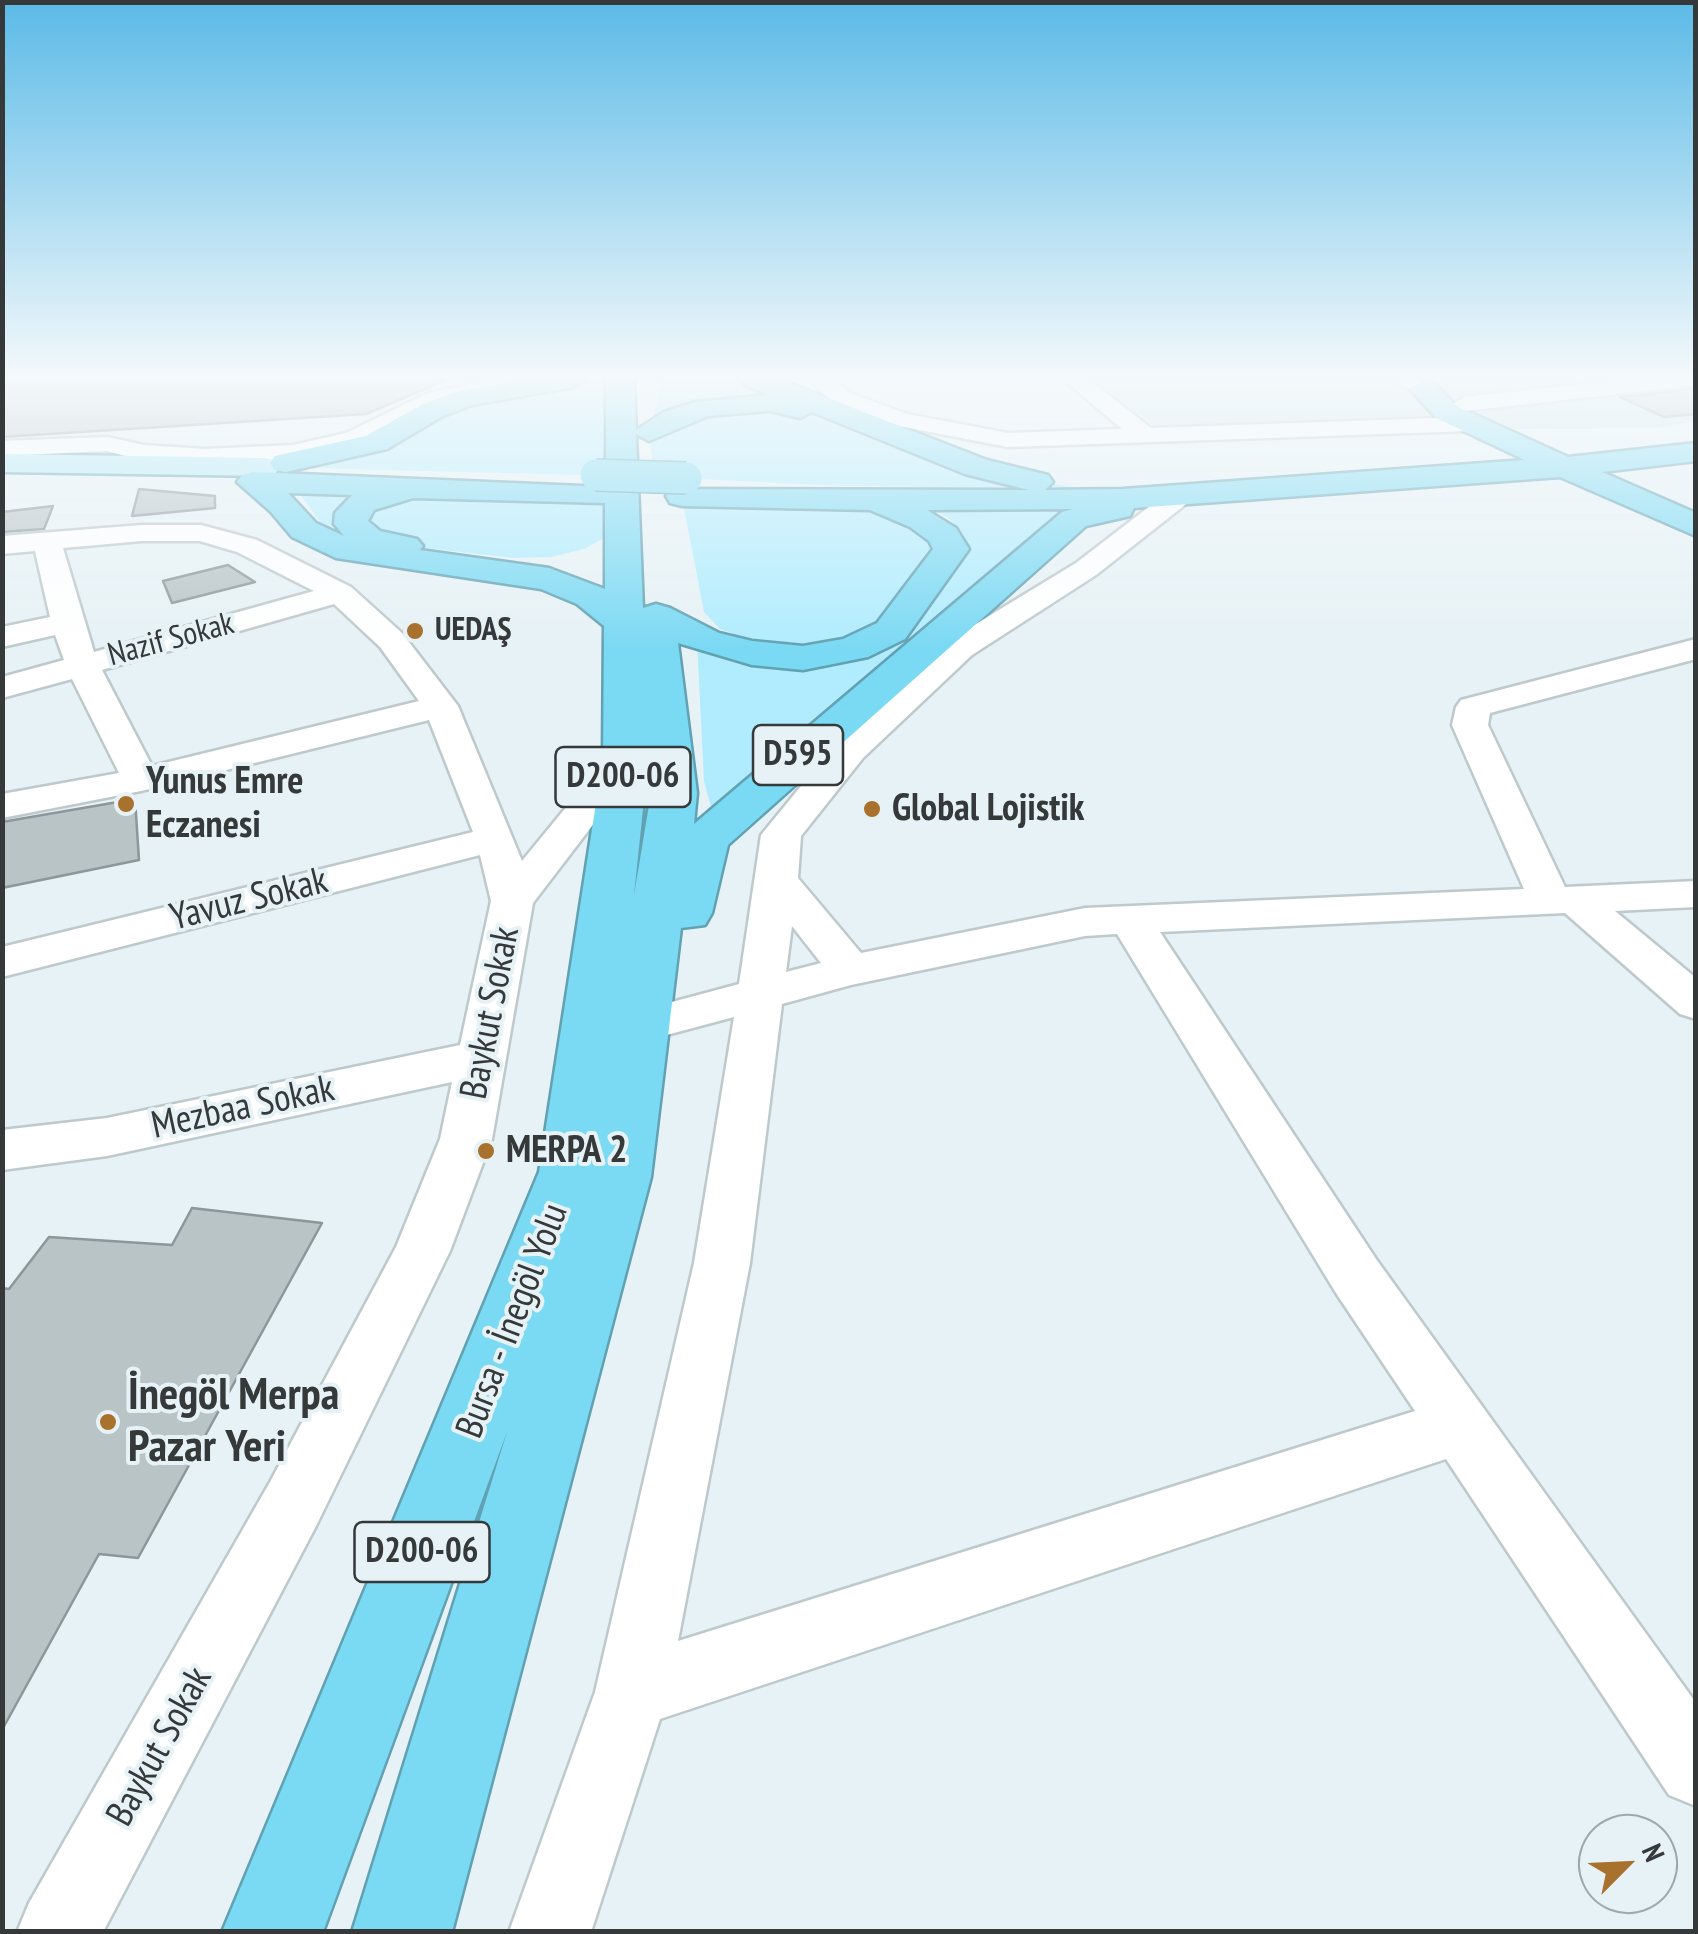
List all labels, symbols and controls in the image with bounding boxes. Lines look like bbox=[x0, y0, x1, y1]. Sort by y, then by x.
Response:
street label: Nazif Sokak bbox=[104, 605, 238, 675]
place label: UEDAŞ bbox=[435, 612, 512, 650]
marker: UEDAŞ bbox=[404, 620, 426, 642]
road number: D595 bbox=[753, 725, 843, 785]
road number: D200-06 bbox=[556, 747, 690, 807]
place label: Yunus Emre Eczanesi bbox=[146, 759, 304, 848]
place label: Global Lojistik bbox=[892, 786, 1084, 832]
marker: Yunus Emre Eczanesi bbox=[115, 793, 137, 815]
marker: Global Lojistik bbox=[861, 798, 883, 820]
street label: Yavuz Sokak bbox=[166, 858, 332, 942]
street label: Baykut Sokak bbox=[452, 923, 530, 1103]
street label: Mezbaa Sokak bbox=[147, 1066, 339, 1150]
place label: MERPA 2 bbox=[506, 1128, 627, 1174]
marker: MERPA 2 bbox=[475, 1140, 497, 1162]
street label: Bursa - İnegöl Yolu bbox=[447, 1198, 579, 1444]
place label: İnegöl Merpa Pazar Yeri bbox=[128, 1369, 339, 1475]
marker: İnegöl Merpa Pazar Yeri bbox=[97, 1411, 119, 1433]
road number: D200-06 bbox=[354, 1522, 490, 1582]
street label: Baykut Sokak bbox=[98, 1660, 222, 1834]
north arrow bbox=[1578, 1814, 1678, 1914]
text: N bbox=[1634, 1838, 1674, 1867]

